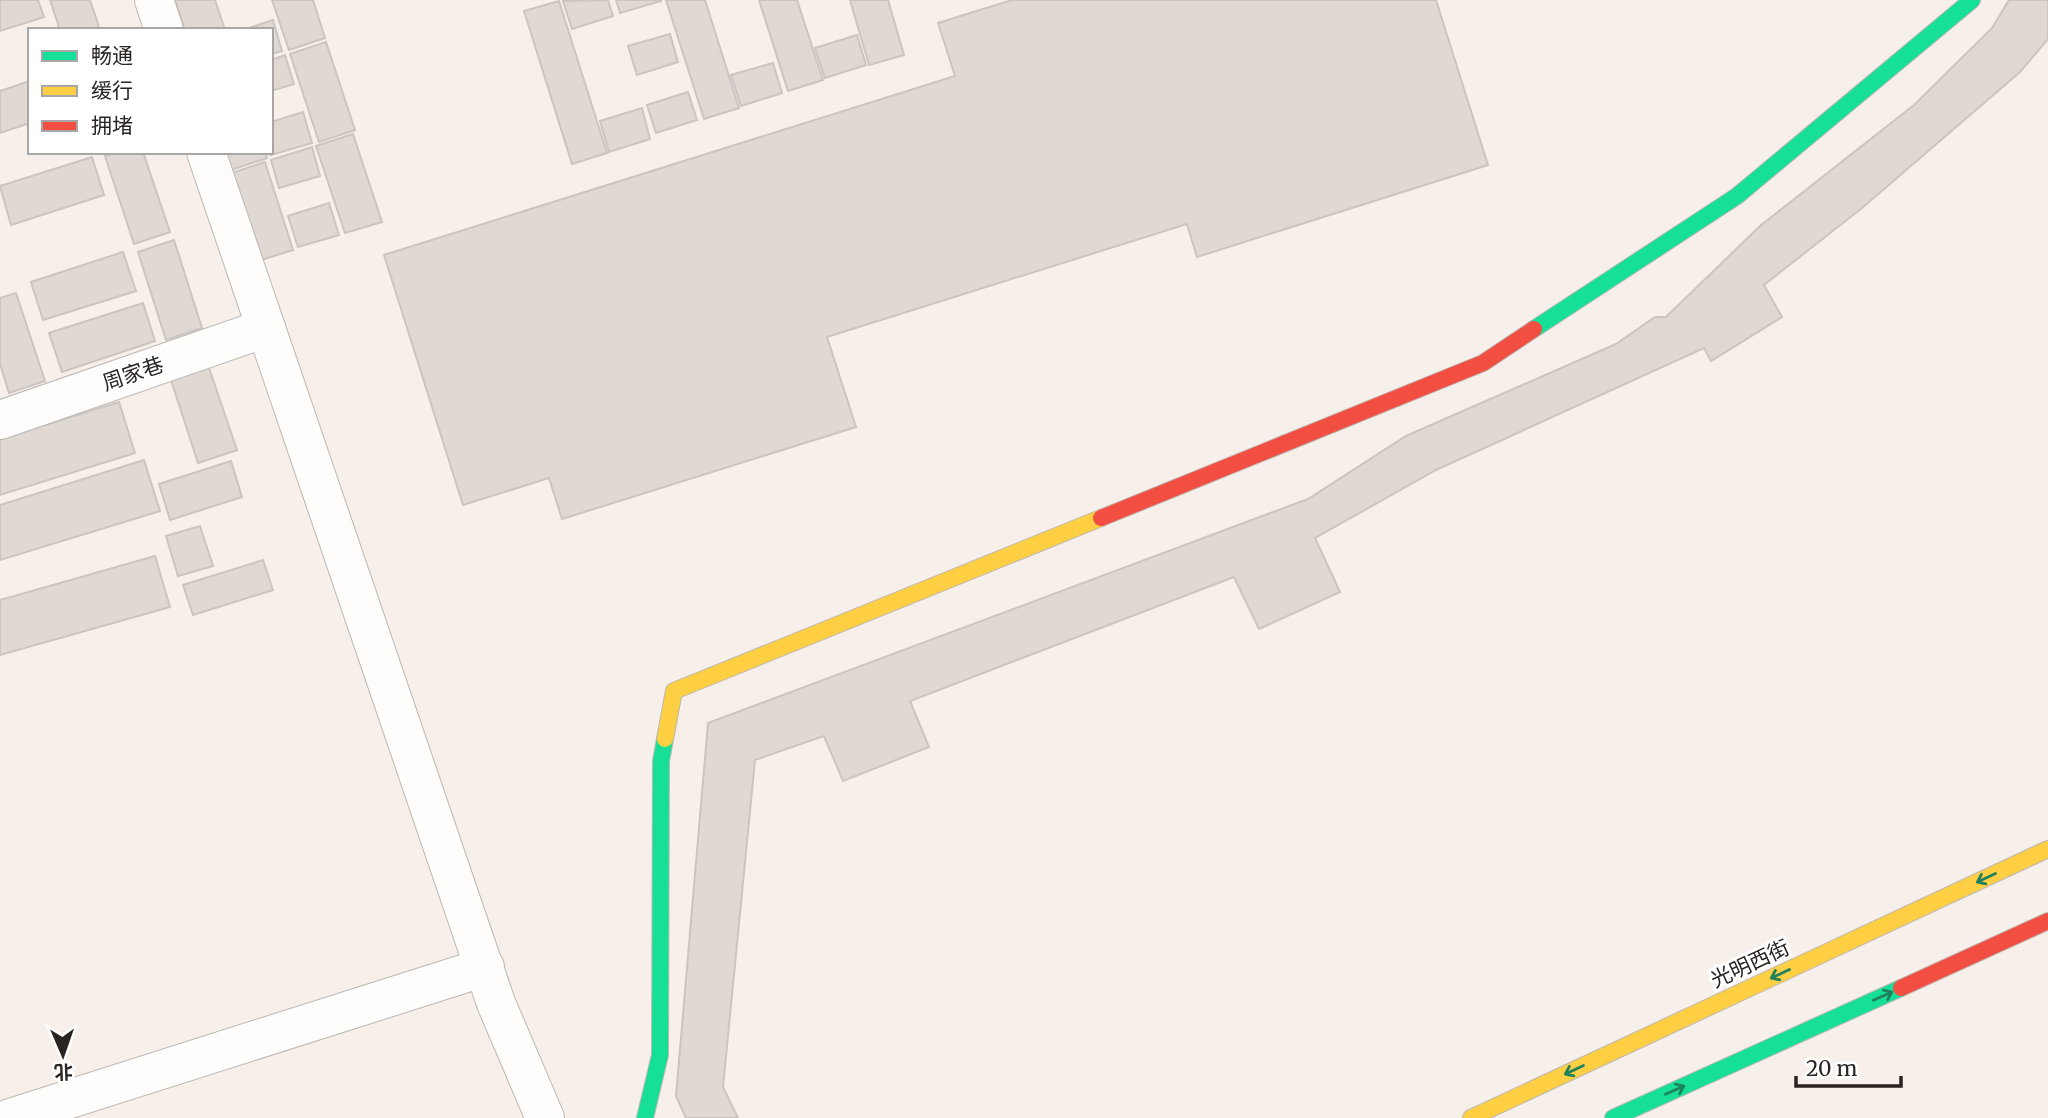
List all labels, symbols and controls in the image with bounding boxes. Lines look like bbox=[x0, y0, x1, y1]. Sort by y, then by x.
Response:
legend bbox=[28, 28, 273, 154]
text: 畅通 bbox=[91, 42, 133, 69]
text: 缓行 bbox=[91, 77, 133, 104]
text: 拥堵 bbox=[91, 112, 133, 139]
street label: 周家巷 bbox=[99, 351, 167, 397]
one-way arrow bbox=[1976, 872, 1997, 885]
street label: 光明西街 bbox=[1706, 934, 1794, 994]
one-way arrow bbox=[1770, 968, 1791, 981]
one-way arrow bbox=[1871, 989, 1893, 1002]
north arrow bbox=[28, 1020, 98, 1090]
scale bar bbox=[1796, 1044, 1901, 1088]
text: 20 m bbox=[1806, 1055, 1858, 1082]
text: 北 bbox=[54, 1060, 74, 1084]
one-way arrow bbox=[1564, 1064, 1585, 1077]
one-way arrow bbox=[1664, 1083, 1686, 1096]

